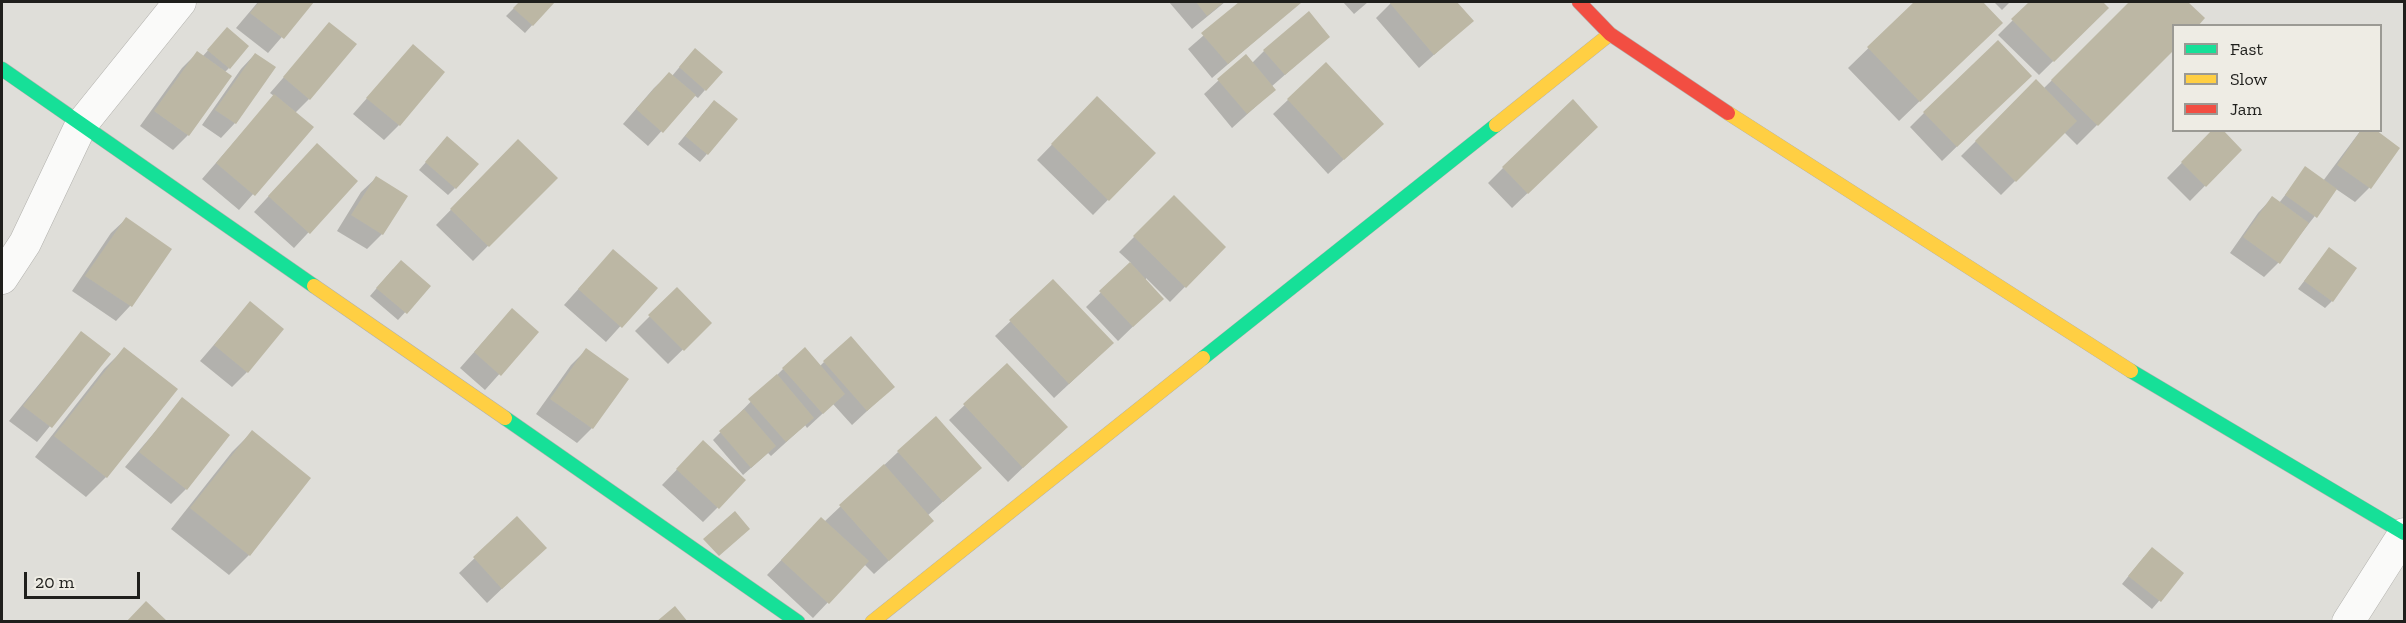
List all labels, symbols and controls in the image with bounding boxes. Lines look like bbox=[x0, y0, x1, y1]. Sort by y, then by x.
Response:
legend bbox=[2172, 24, 2382, 132]
text: Fast bbox=[2230, 38, 2263, 60]
text: Slow bbox=[2230, 68, 2267, 90]
text: Jam bbox=[2230, 98, 2262, 120]
scale bar bbox=[27, 560, 142, 598]
text: 20 m bbox=[35, 571, 74, 593]

